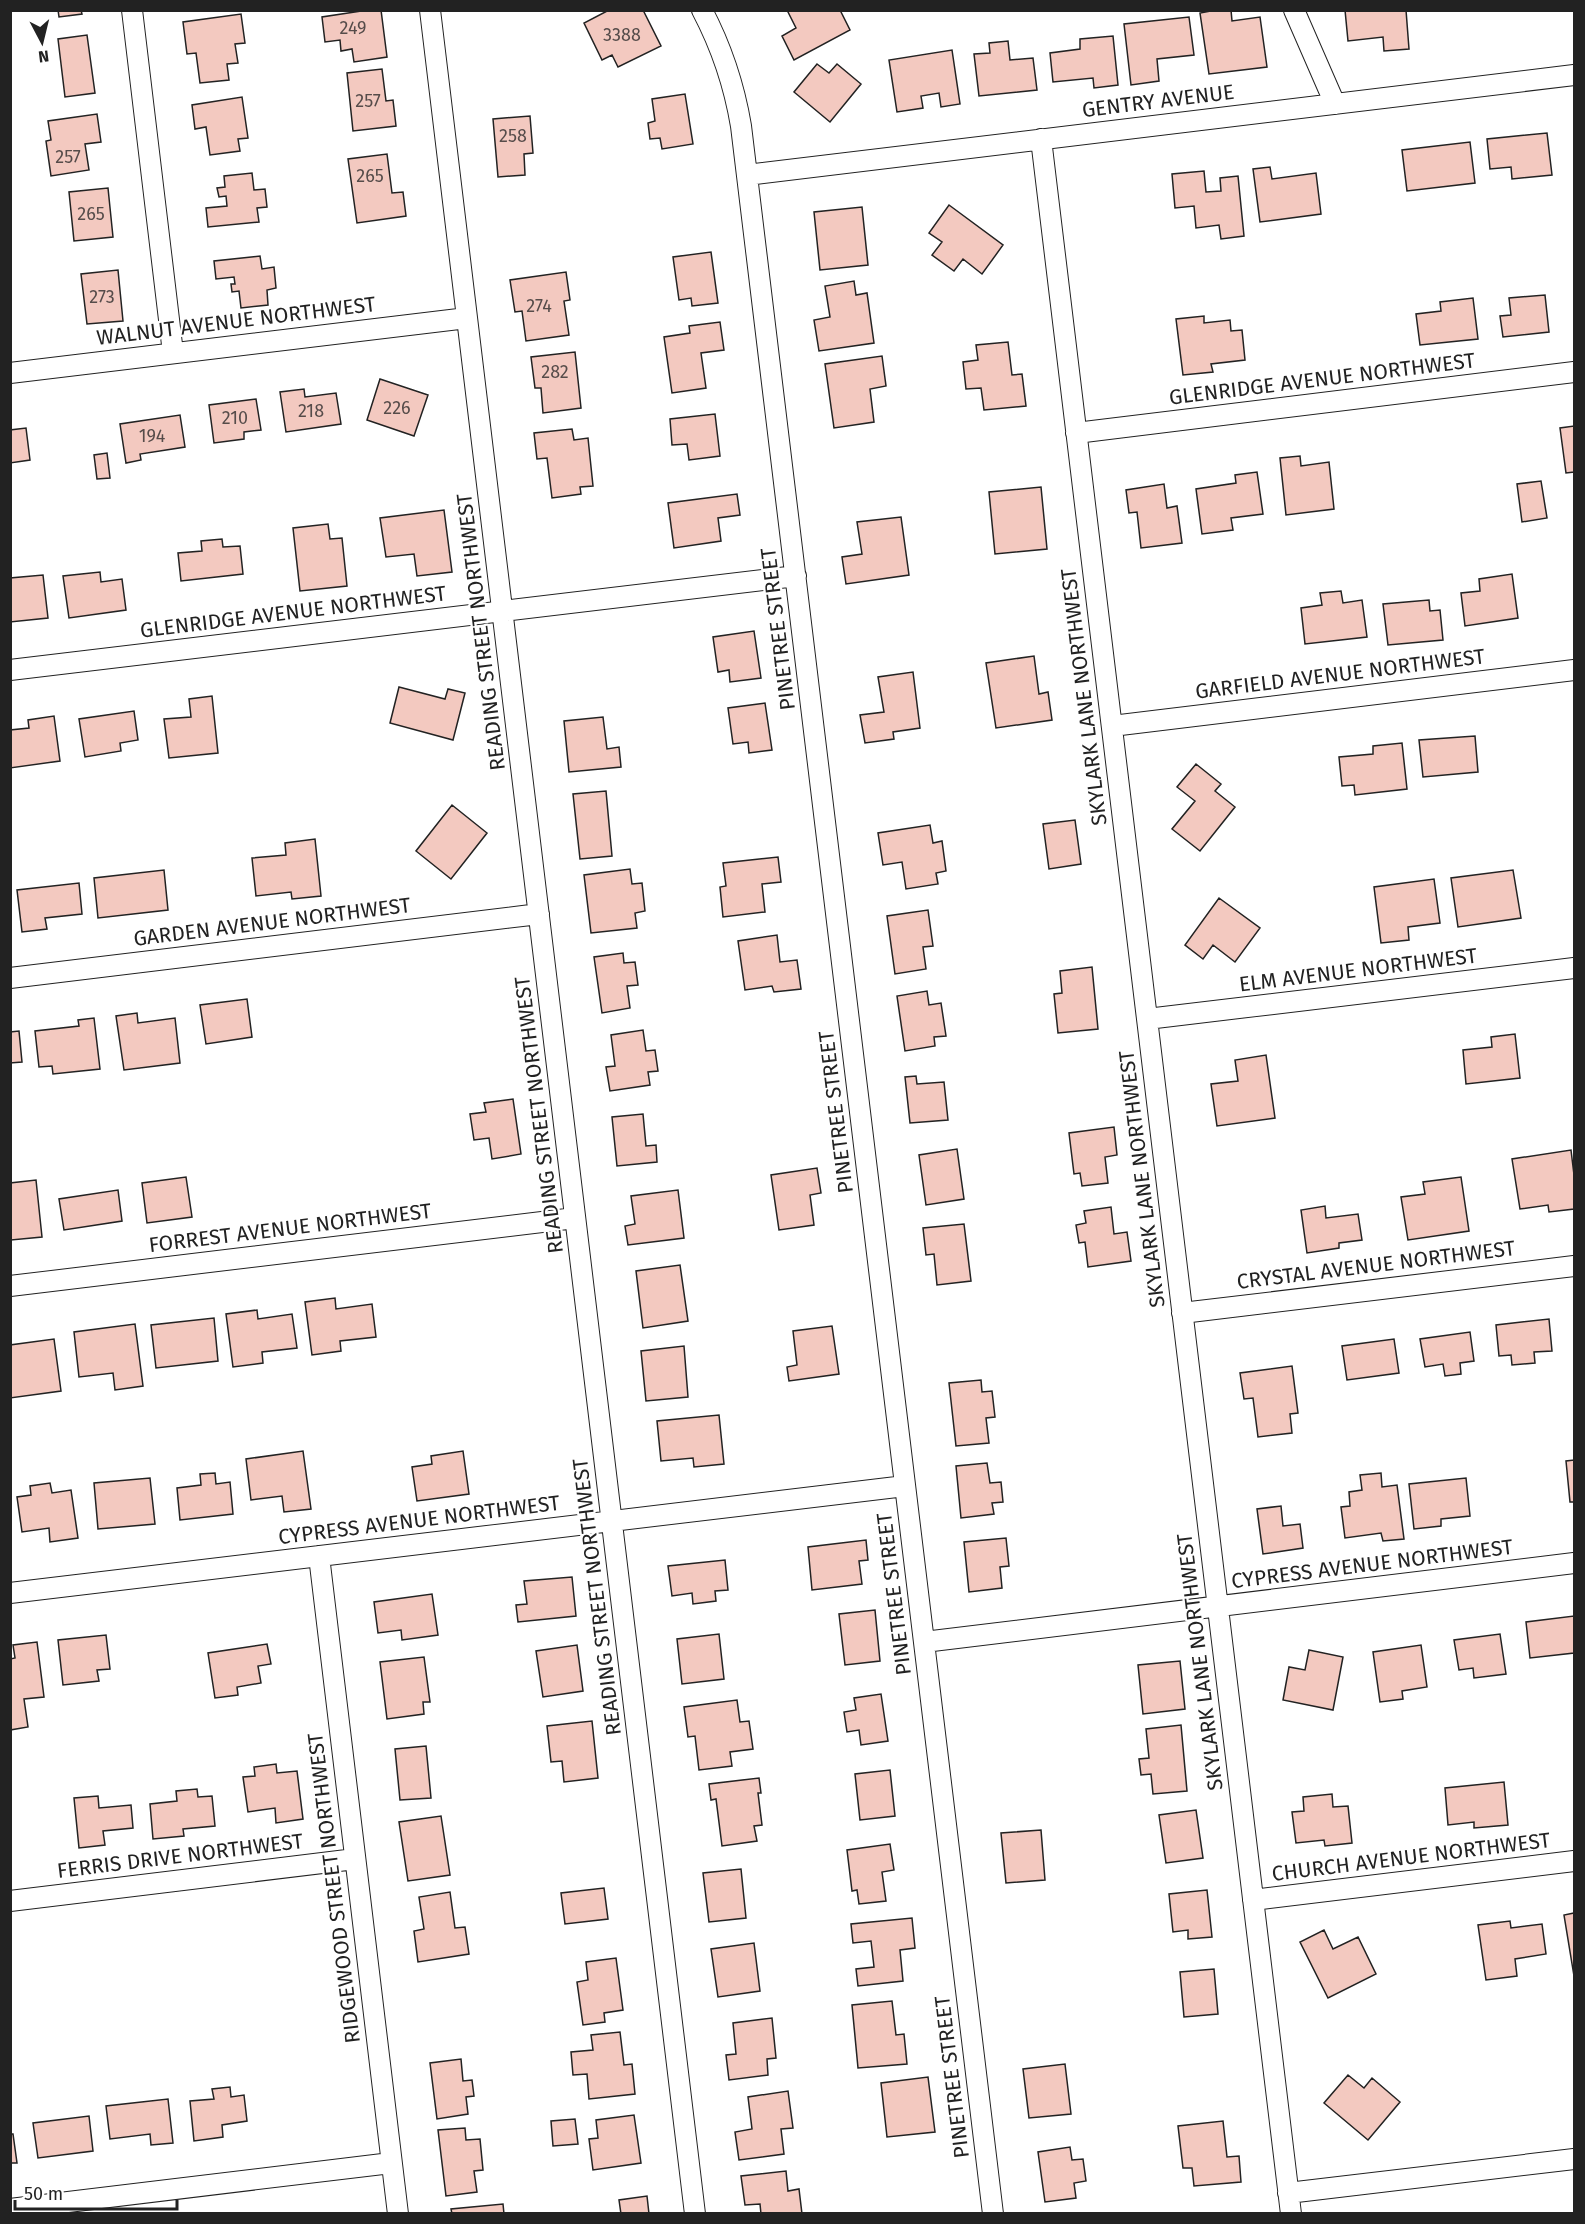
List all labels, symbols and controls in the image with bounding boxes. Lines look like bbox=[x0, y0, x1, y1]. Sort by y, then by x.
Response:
north arrow bbox=[12, 12, 72, 72]
house number: 249 bbox=[339, 17, 367, 39]
house number: 3388 bbox=[603, 24, 641, 46]
text: N bbox=[37, 46, 50, 66]
street label: GENTRY AVENUE bbox=[1080, 79, 1236, 123]
house number: 257 bbox=[355, 90, 381, 112]
house number: 258 bbox=[499, 125, 527, 147]
house number: 257 bbox=[55, 146, 81, 168]
house number: 265 bbox=[356, 165, 384, 187]
house number: 265 bbox=[77, 203, 105, 225]
house number: 273 bbox=[89, 286, 115, 308]
street label: WALNUT AVENUE NORTHWEST bbox=[95, 291, 377, 351]
house number: 274 bbox=[526, 295, 552, 317]
street label: GLENRIDGE AVENUE NORTHWEST bbox=[1168, 347, 1477, 411]
house number: 282 bbox=[541, 361, 569, 383]
house number: 226 bbox=[383, 397, 411, 419]
house number: 218 bbox=[298, 400, 324, 422]
house number: 210 bbox=[222, 407, 248, 429]
house number: 194 bbox=[139, 425, 166, 447]
street label: READING STREET NORTHWEST bbox=[451, 492, 511, 772]
street label: PINETREE STREET bbox=[755, 546, 801, 712]
street label: SKYLARK LANE NORTHWEST bbox=[1055, 567, 1113, 827]
street label: GLENRIDGE AVENUE NORTHWEST bbox=[139, 580, 448, 644]
street label: GARFIELD AVENUE NORTHWEST bbox=[1194, 643, 1486, 705]
street label: GARDEN AVENUE NORTHWEST bbox=[132, 892, 412, 952]
street label: ELM AVENUE NORTHWEST bbox=[1238, 942, 1479, 998]
street label: READING STREET NORTHWEST bbox=[509, 975, 569, 1255]
street label: PINETREE STREET bbox=[813, 1029, 859, 1195]
street label: SKYLARK LANE NORTHWEST bbox=[1113, 1049, 1171, 1309]
street label: FORREST AVENUE NORTHWEST bbox=[147, 1198, 433, 1258]
street label: CRYSTAL AVENUE NORTHWEST bbox=[1235, 1235, 1517, 1295]
street label: READING STREET NORTHWEST bbox=[567, 1457, 627, 1737]
street label: CYPRESS AVENUE NORTHWEST bbox=[277, 1490, 561, 1550]
street label: PINETREE STREET bbox=[871, 1511, 917, 1677]
street label: SKYLARK LANE NORTHWEST bbox=[1171, 1532, 1229, 1792]
street label: CYPRESS AVENUE NORTHWEST bbox=[1230, 1534, 1514, 1594]
street label: RIDGEWOOD STREET NORTHWEST bbox=[302, 1731, 366, 2045]
street label: CHURCH AVENUE NORTHWEST bbox=[1270, 1827, 1552, 1887]
street label: FERRIS DRIVE NORTHWEST bbox=[56, 1828, 305, 1884]
street label: PINETREE STREET bbox=[929, 1994, 975, 2160]
scale bar bbox=[15, 2173, 177, 2211]
text: 50 m bbox=[24, 2183, 63, 2205]

